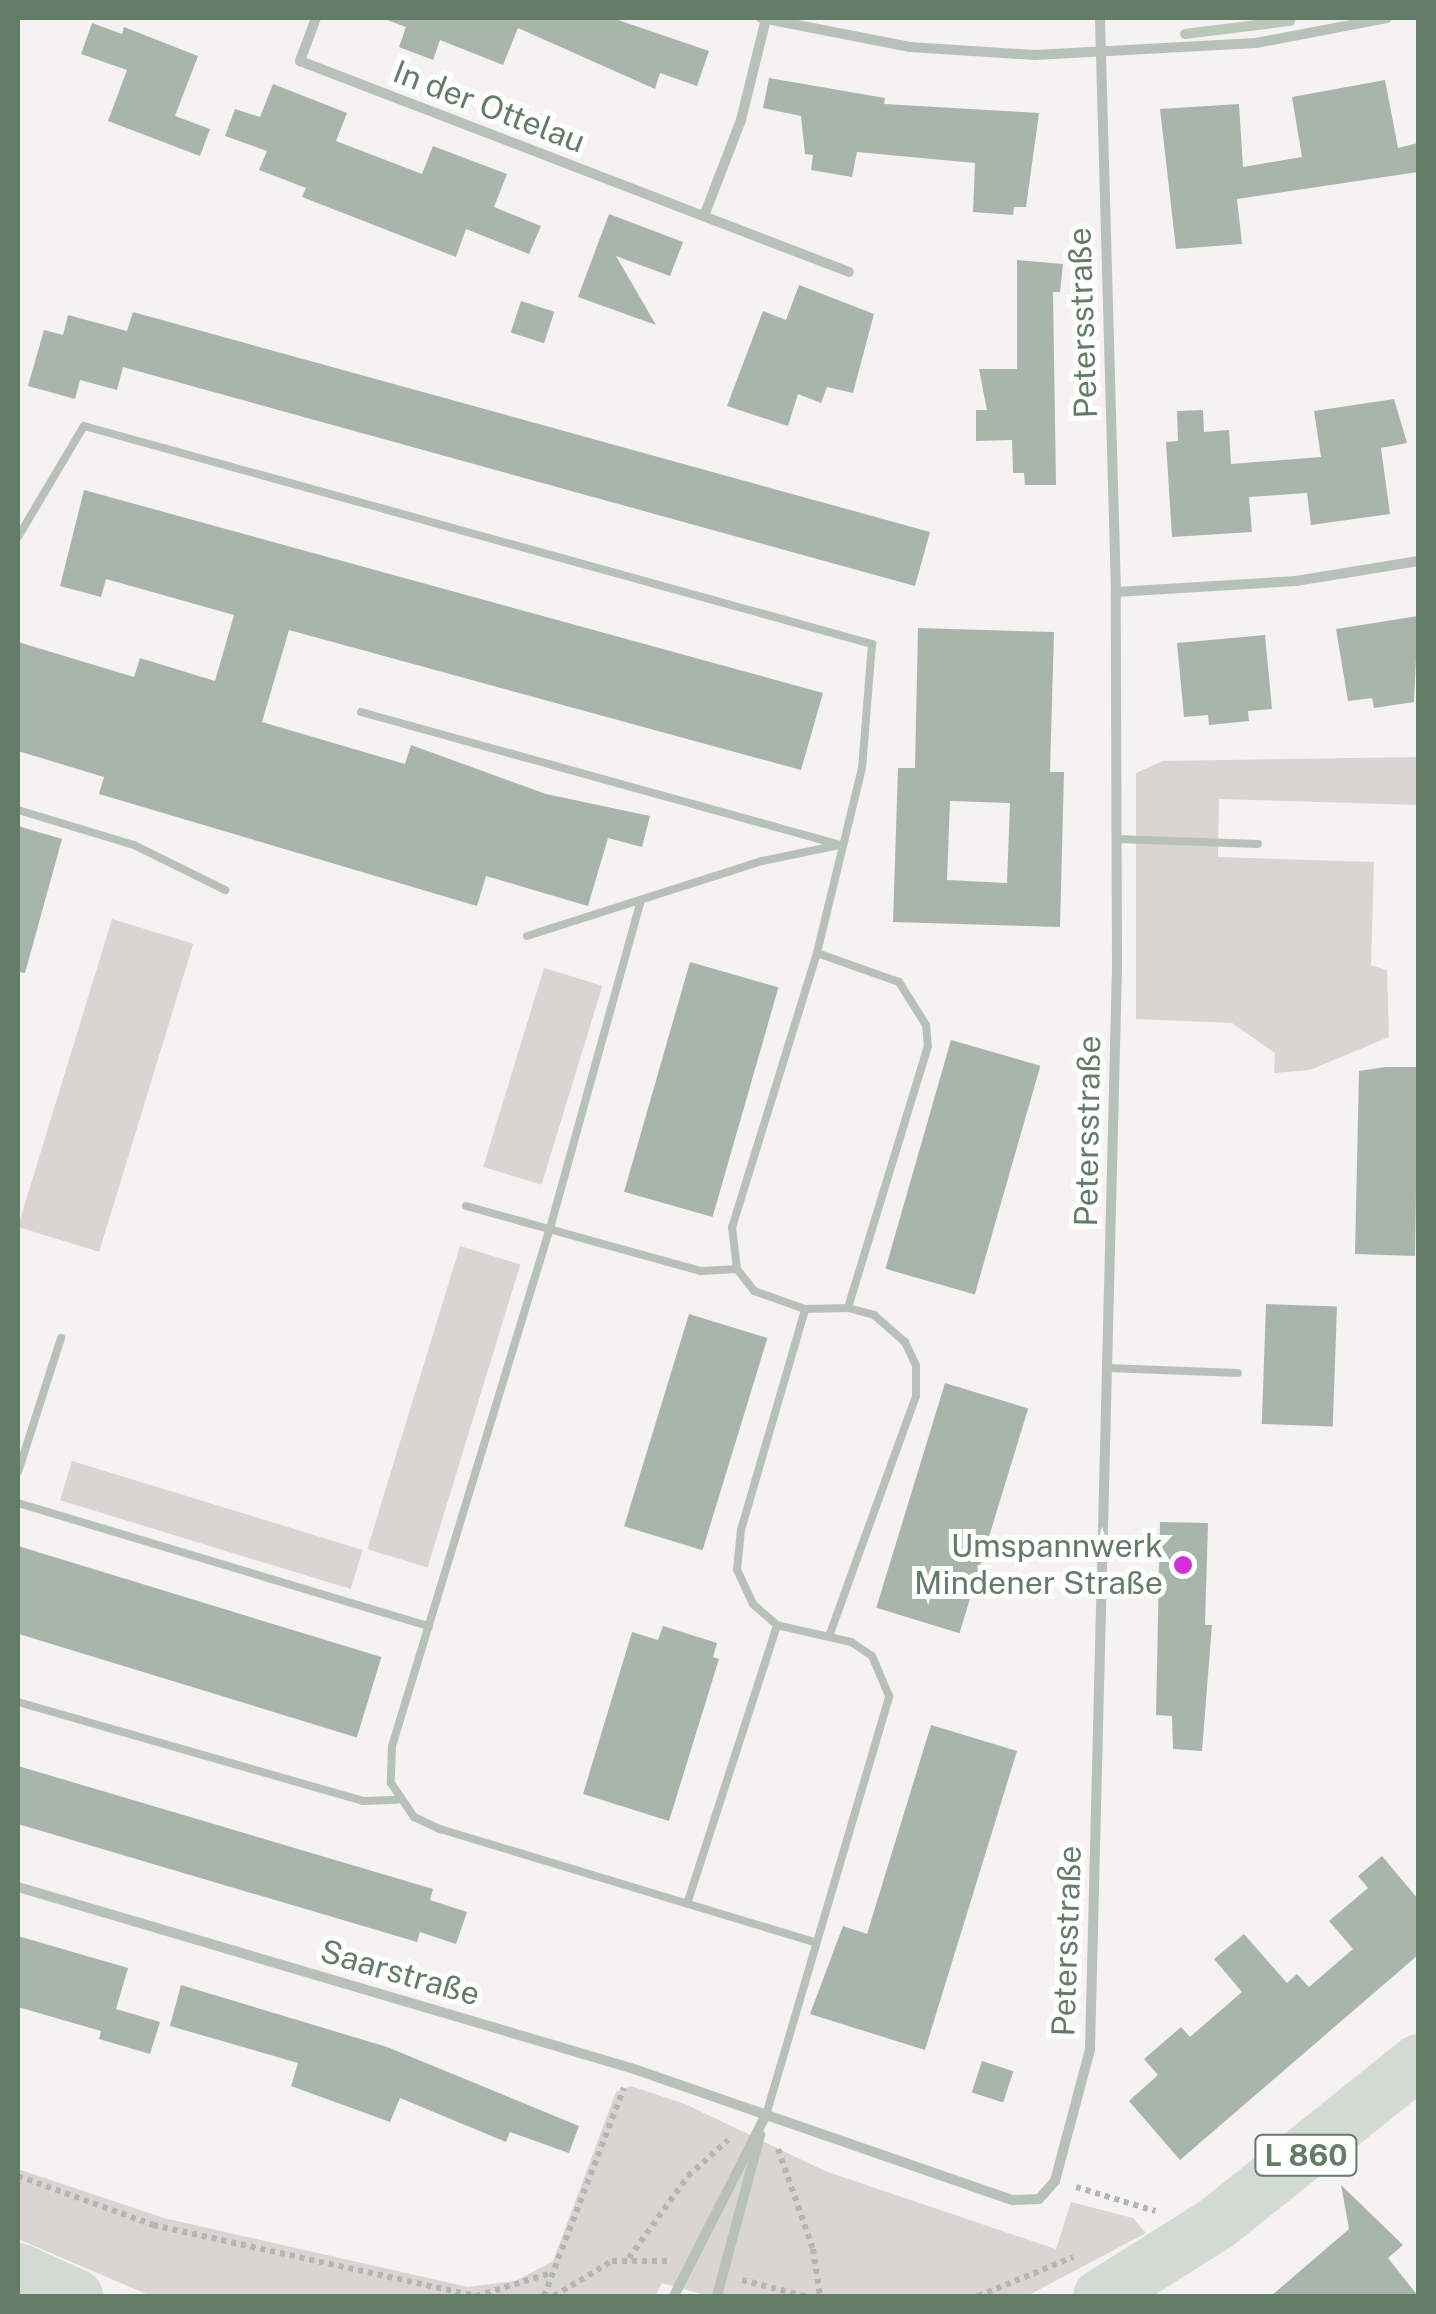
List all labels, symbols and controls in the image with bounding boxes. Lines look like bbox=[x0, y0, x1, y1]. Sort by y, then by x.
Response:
street label: In der Ottelau bbox=[387, 53, 591, 161]
street label: Petersstraße bbox=[1060, 227, 1106, 419]
street label: Petersstraße bbox=[1067, 1035, 1109, 1227]
place label: Umspannwerk Mindener Straße bbox=[914, 1528, 1163, 1603]
marker: Umspannwerk Mindener Straße bbox=[1172, 1554, 1194, 1576]
street label: Petersstraße bbox=[1044, 1845, 1090, 2037]
street label: Saarstraße bbox=[316, 1932, 484, 2014]
road number: L 860 bbox=[1254, 2130, 1358, 2180]

